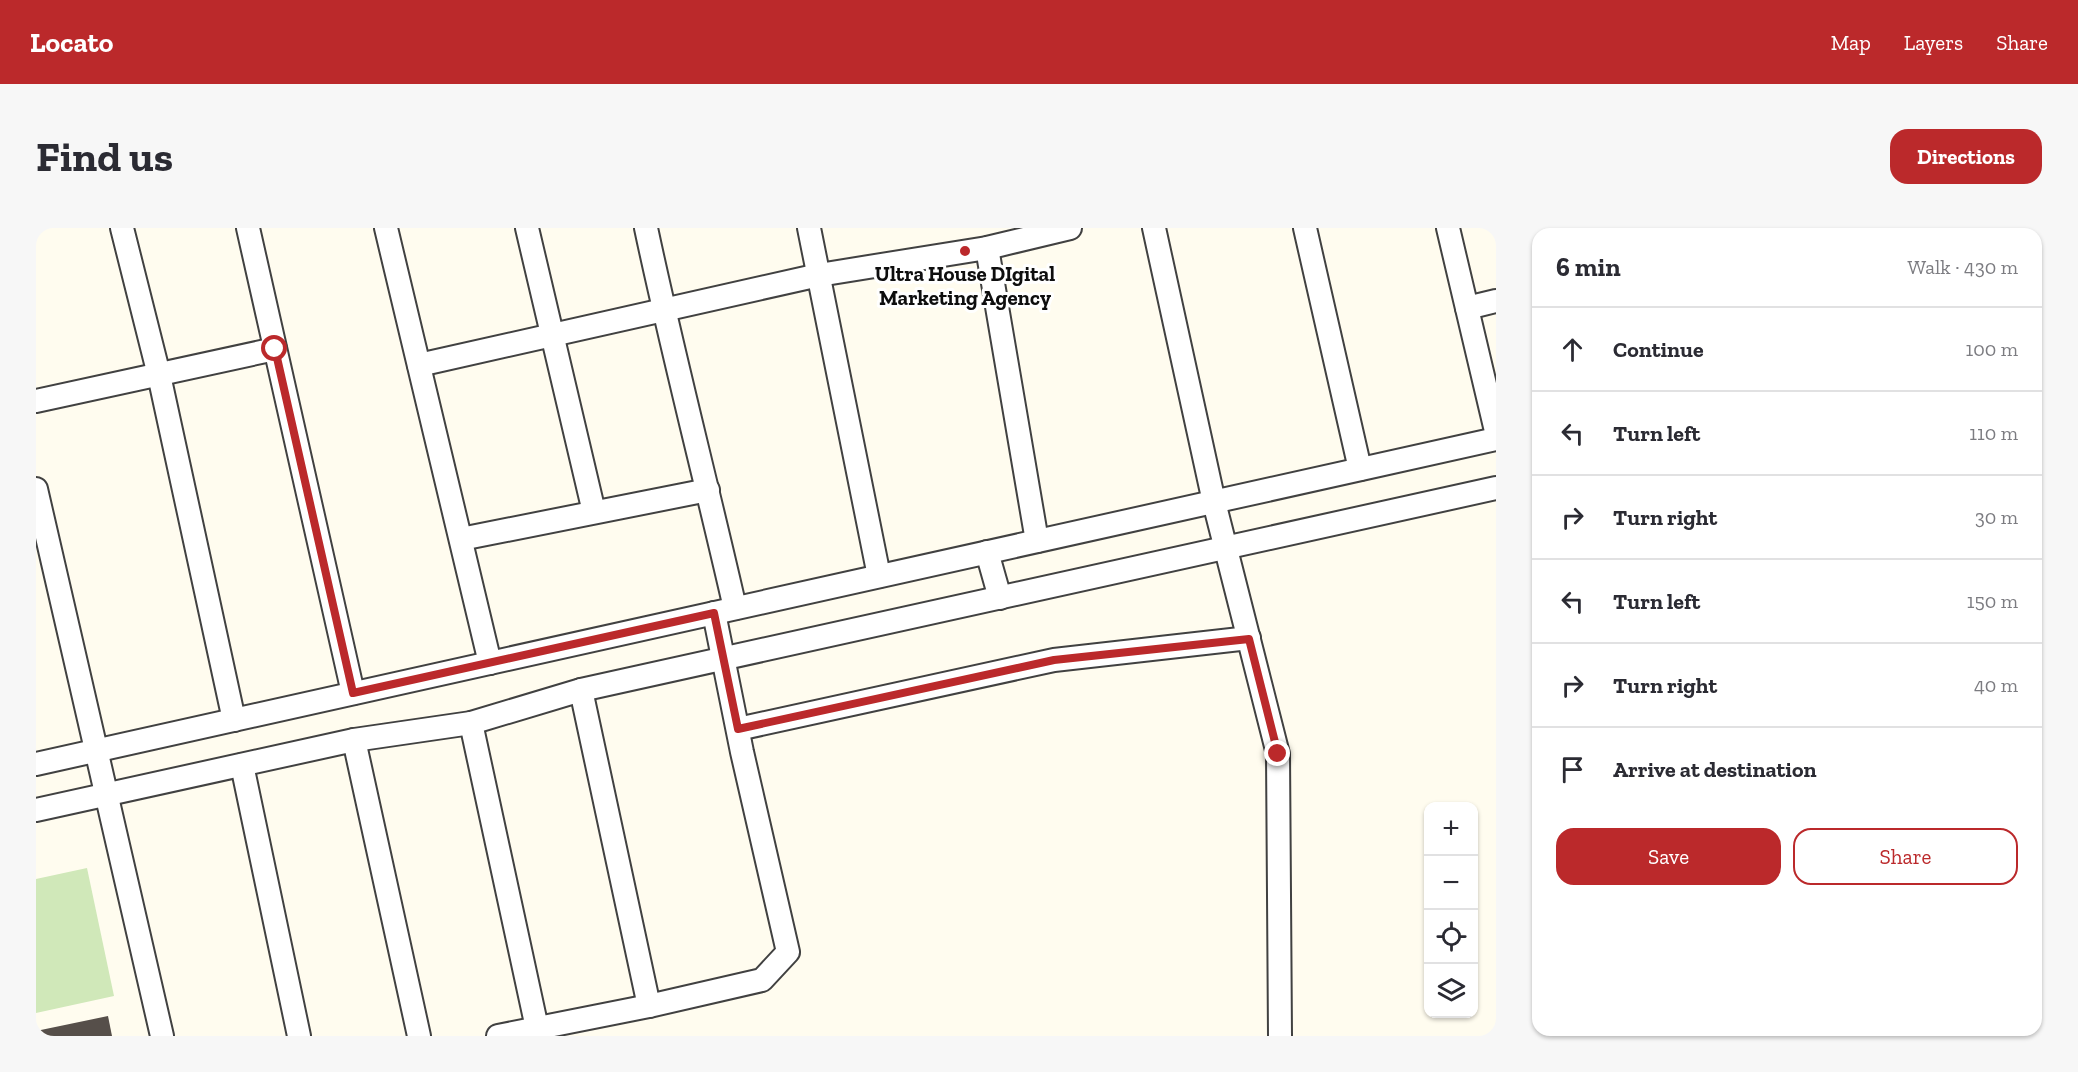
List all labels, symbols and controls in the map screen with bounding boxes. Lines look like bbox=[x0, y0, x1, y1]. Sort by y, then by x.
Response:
text: Locato bbox=[30, 26, 113, 59]
text: Map bbox=[1831, 30, 1871, 55]
text: Layers bbox=[1904, 30, 1963, 55]
text: Share bbox=[1996, 30, 2048, 55]
button: Directions bbox=[1890, 129, 2042, 184]
text: Find us bbox=[36, 131, 173, 182]
marker: Ultra House DIgital Marketing Agency bbox=[958, 244, 972, 258]
text: 6 min bbox=[1556, 251, 1621, 283]
text: Walk · 430 m bbox=[1907, 255, 2018, 279]
place label: Ultra House DIgital Marketing Agency bbox=[875, 261, 1055, 310]
icon: ahead bbox=[1556, 333, 1589, 366]
route start bbox=[261, 335, 287, 361]
text: Continue bbox=[1613, 336, 1704, 363]
text: 100 m bbox=[1965, 337, 2018, 361]
icon: left bbox=[1556, 417, 1589, 450]
text: Turn left bbox=[1613, 420, 1700, 447]
text: 110 m bbox=[1969, 421, 2018, 445]
icon: right bbox=[1556, 501, 1589, 534]
text: Turn right bbox=[1613, 504, 1717, 531]
text: 30 m bbox=[1975, 505, 2018, 529]
icon: left bbox=[1556, 585, 1589, 618]
text: Turn left bbox=[1613, 588, 1700, 615]
text: 150 m bbox=[1967, 589, 2018, 613]
icon: right bbox=[1556, 669, 1589, 702]
text: Turn right bbox=[1613, 672, 1717, 699]
text: 40 m bbox=[1974, 673, 2018, 697]
route end bbox=[1264, 740, 1290, 766]
icon: arrive bbox=[1556, 753, 1589, 786]
text: Arrive at destination bbox=[1613, 756, 1816, 783]
map controls bbox=[1424, 802, 1478, 1018]
button: + bbox=[1424, 802, 1478, 856]
button: Save bbox=[1556, 828, 1781, 885]
button: Share bbox=[1793, 828, 2018, 885]
button: − bbox=[1424, 856, 1478, 910]
button: locate bbox=[1424, 910, 1478, 964]
button: layers bbox=[1424, 964, 1478, 1018]

